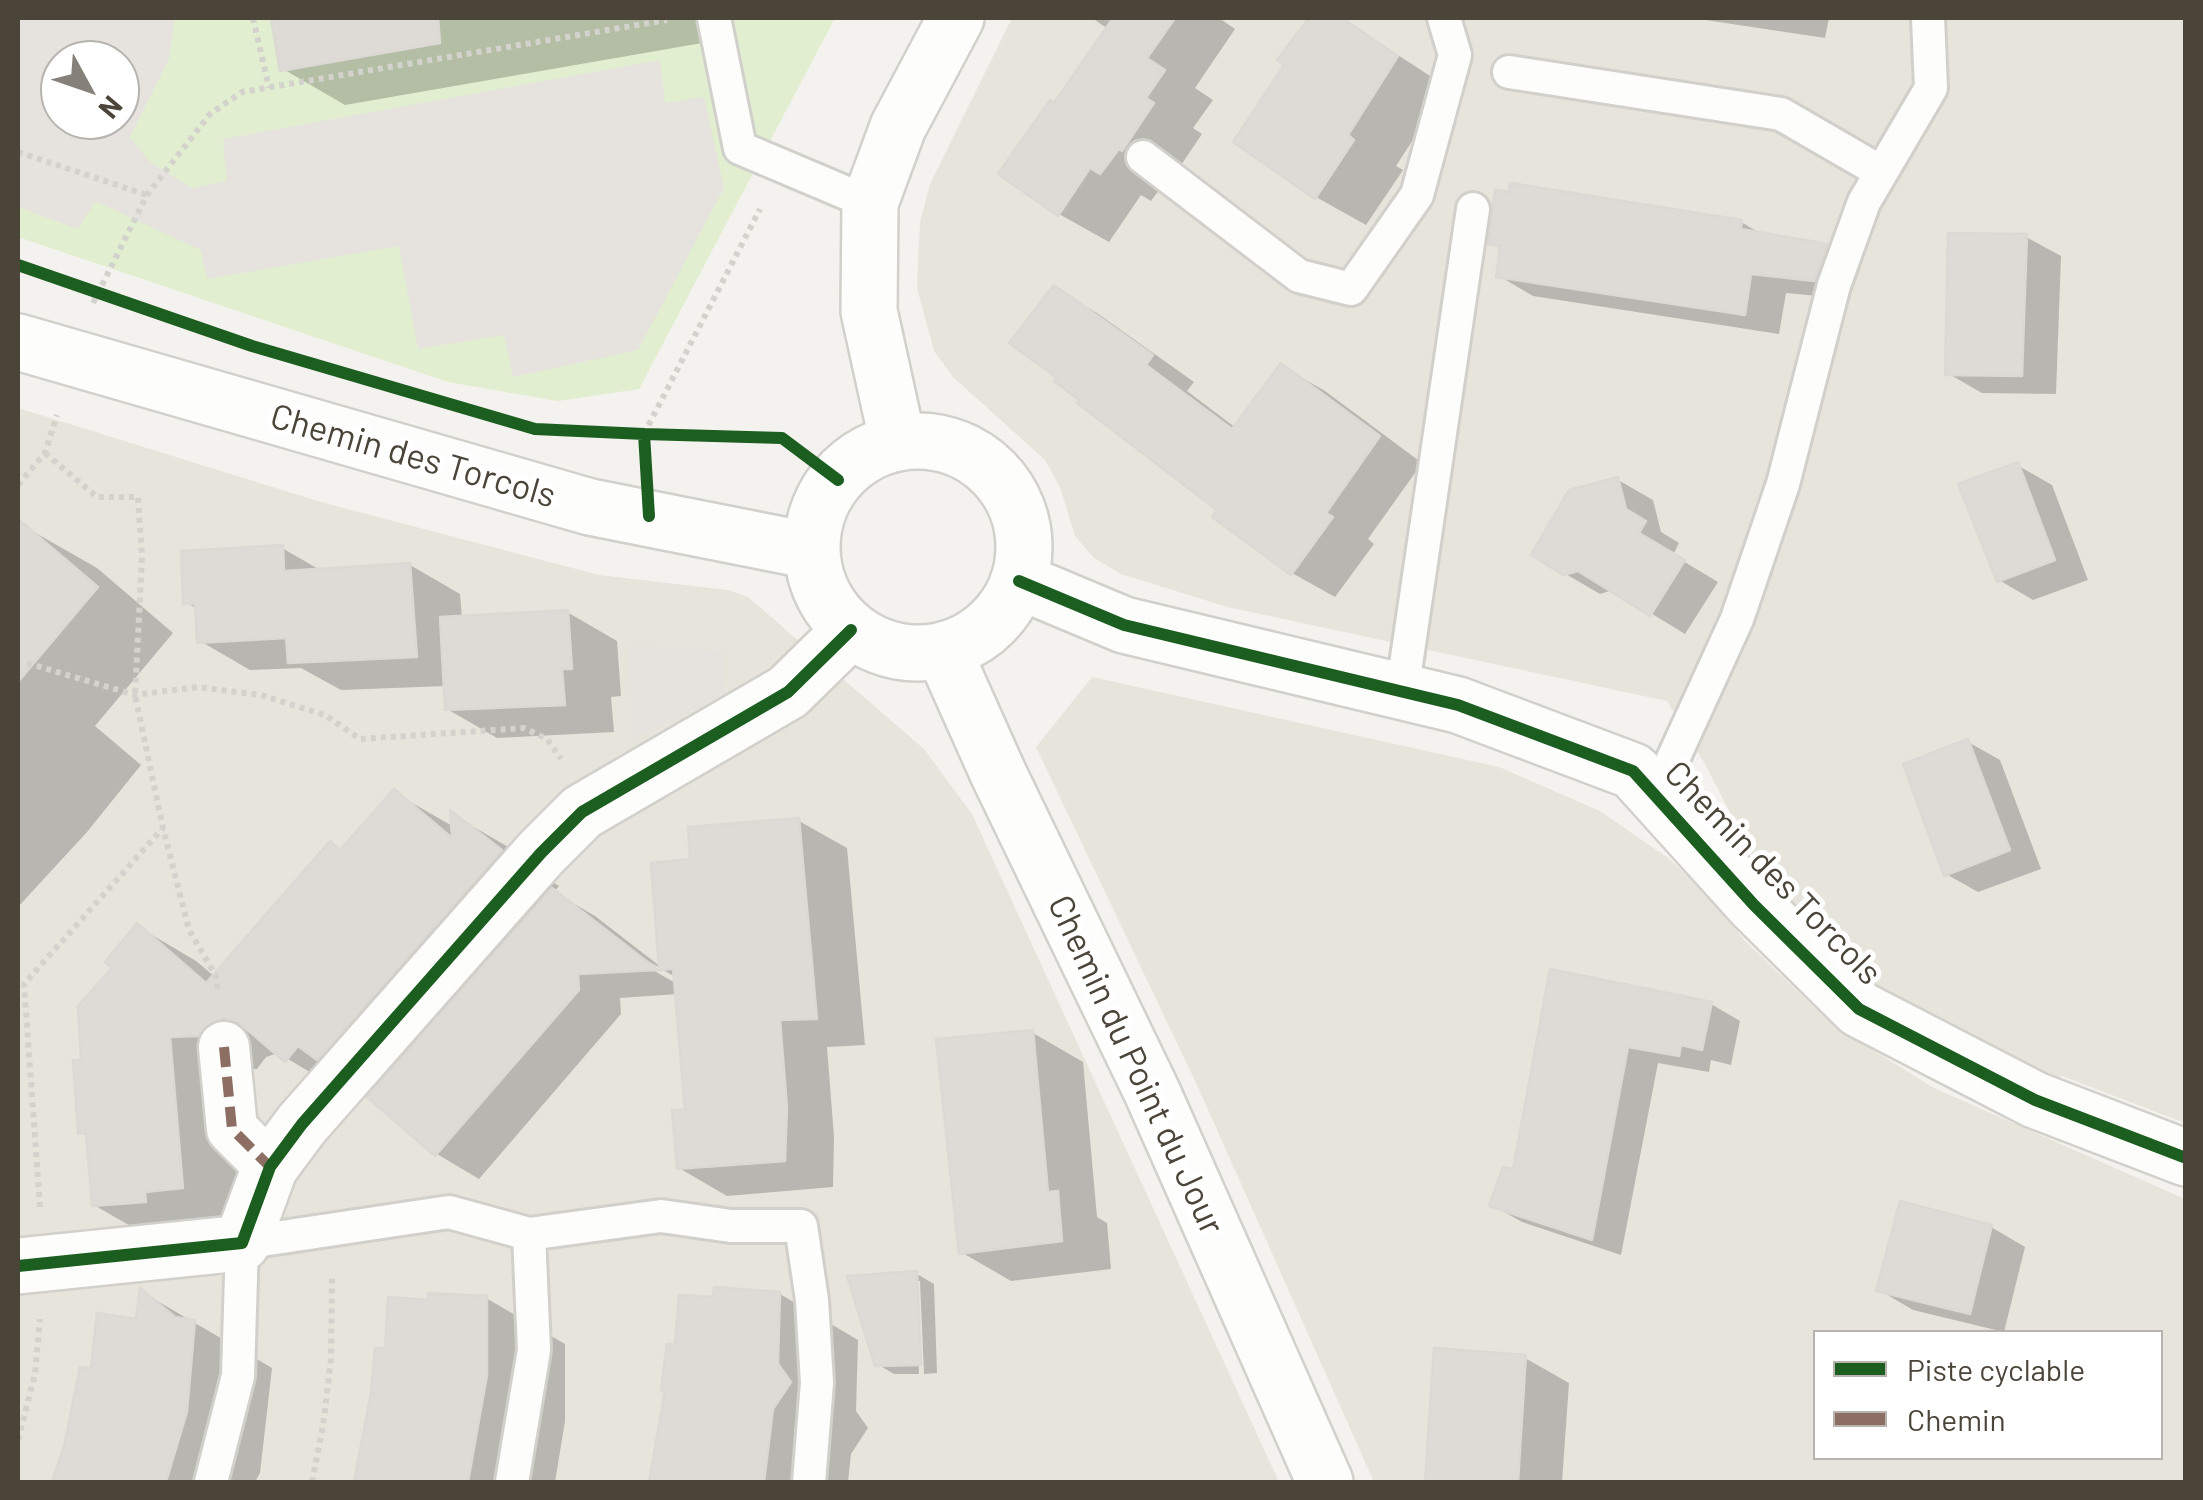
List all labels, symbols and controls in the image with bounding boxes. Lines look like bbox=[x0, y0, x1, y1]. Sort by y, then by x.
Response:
north arrow bbox=[40, 40, 140, 140]
text: N bbox=[92, 90, 130, 126]
street label: Chemin des Torcols bbox=[266, 395, 560, 517]
street label: Chemin des Torcols bbox=[1656, 752, 1890, 994]
street label: Chemin du Point du Jour bbox=[1039, 889, 1233, 1241]
legend bbox=[1813, 1330, 2163, 1460]
text: Piste cyclable bbox=[1907, 1351, 2085, 1387]
text: Chemin bbox=[1907, 1401, 2006, 1437]

